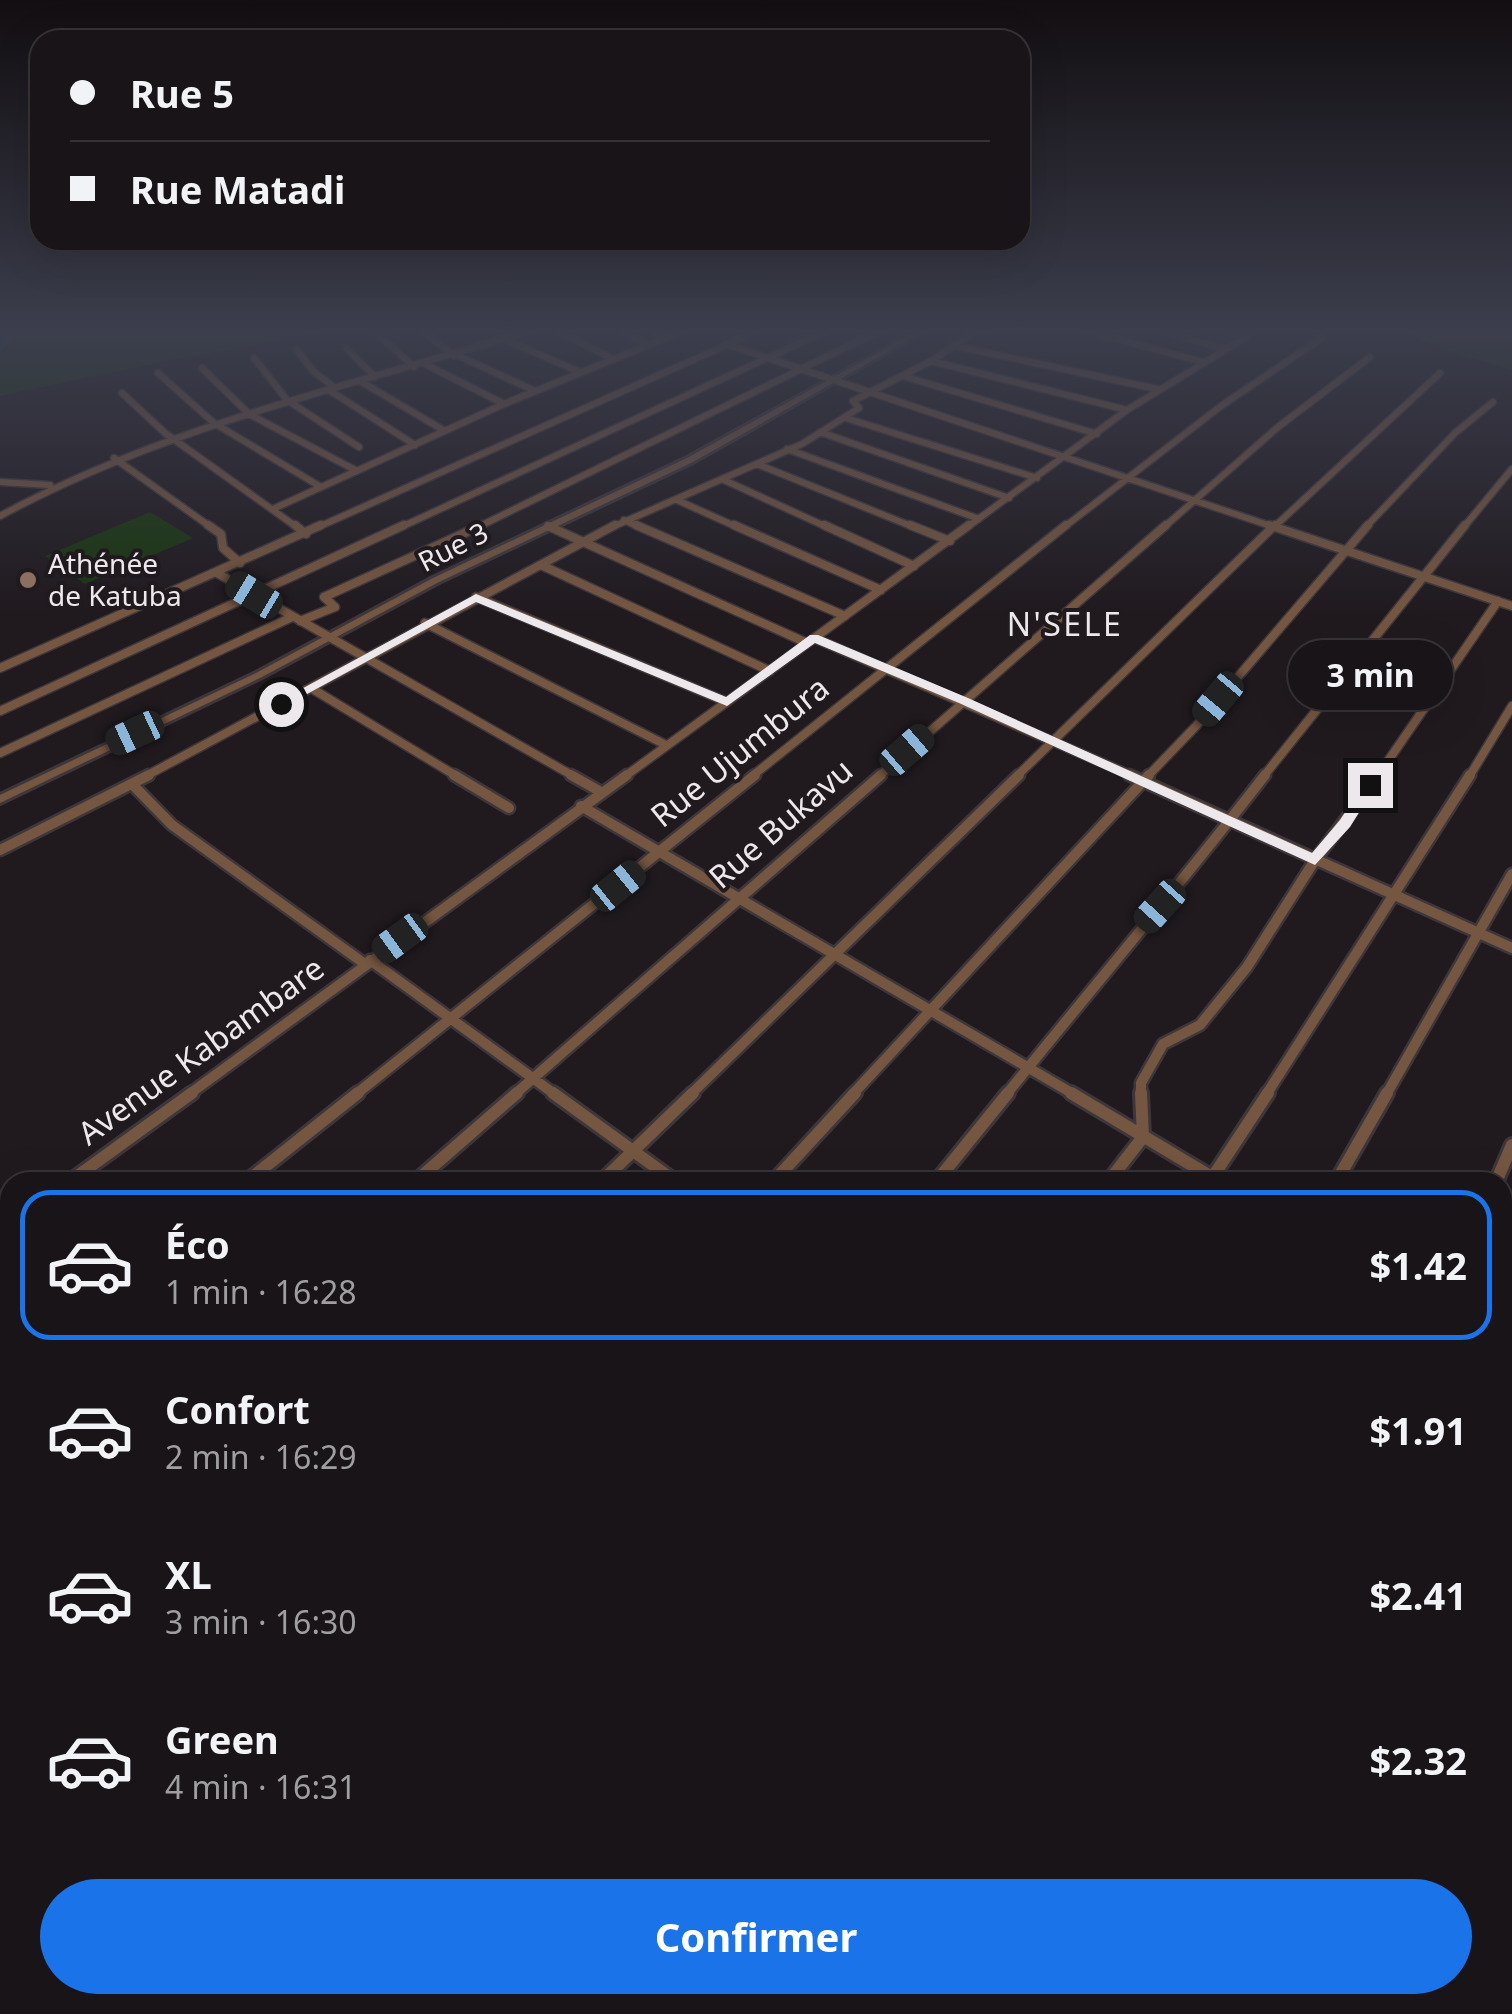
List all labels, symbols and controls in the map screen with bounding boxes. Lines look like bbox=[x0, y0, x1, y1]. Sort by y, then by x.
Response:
text: Rue 5 bbox=[130, 67, 234, 119]
text: Rue Matadi bbox=[130, 163, 345, 215]
street label: Rue 3 bbox=[411, 512, 494, 580]
place label: Athénée de Katuba bbox=[48, 544, 182, 614]
car bbox=[221, 567, 287, 623]
marker: Athénée de Katuba bbox=[17, 569, 39, 591]
district label: N'SELE bbox=[1007, 602, 1123, 645]
callout: 3 min bbox=[1288, 640, 1452, 710]
text: 3 min bbox=[1326, 653, 1415, 696]
street label: Rue Ujumbura bbox=[641, 666, 837, 836]
car bbox=[1187, 666, 1249, 732]
route start bbox=[259, 682, 304, 727]
car bbox=[101, 707, 169, 759]
car bbox=[875, 719, 939, 781]
street label: Rue Bukavu bbox=[699, 748, 861, 897]
route end bbox=[1348, 763, 1393, 808]
car bbox=[585, 855, 651, 917]
car bbox=[1129, 874, 1191, 938]
car bbox=[367, 908, 433, 968]
street label: Avenue Kabambare bbox=[68, 946, 332, 1154]
text: Éco bbox=[165, 1218, 230, 1270]
icon: car bbox=[45, 1220, 135, 1310]
text: $1.42 bbox=[1369, 1239, 1467, 1291]
text: 1 min · 16:28 bbox=[165, 1270, 357, 1313]
text: Confort bbox=[165, 1383, 310, 1435]
icon: car bbox=[45, 1385, 135, 1475]
text: $1.91 bbox=[1369, 1404, 1467, 1456]
text: 2 min · 16:29 bbox=[165, 1435, 357, 1478]
text: XL bbox=[165, 1548, 212, 1600]
icon: car bbox=[45, 1550, 135, 1640]
text: $2.41 bbox=[1369, 1569, 1467, 1621]
text: 3 min · 16:30 bbox=[165, 1600, 357, 1643]
text: Green bbox=[165, 1713, 279, 1765]
icon: car bbox=[45, 1715, 135, 1805]
text: $2.32 bbox=[1369, 1734, 1467, 1786]
text: 4 min · 16:31 bbox=[165, 1765, 357, 1808]
button: Confirmer bbox=[40, 1879, 1472, 1994]

